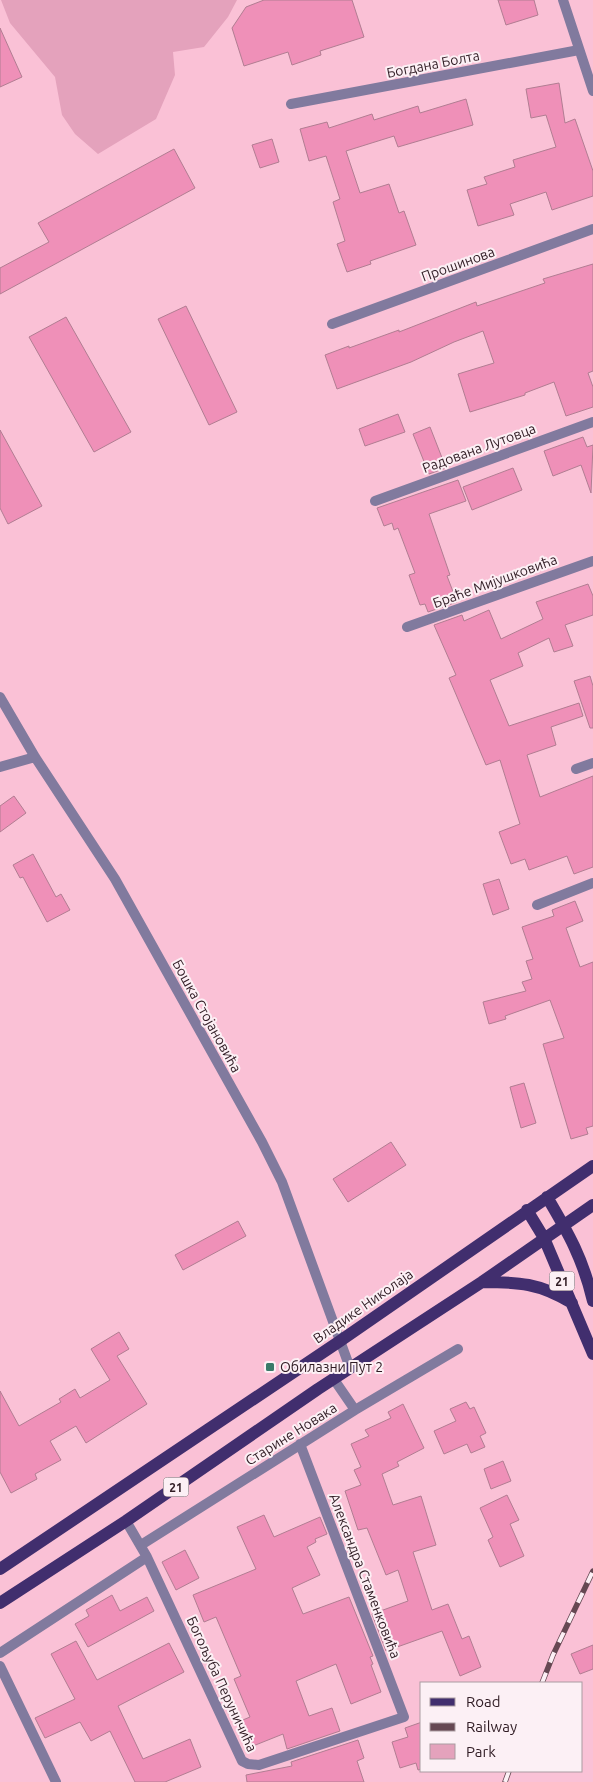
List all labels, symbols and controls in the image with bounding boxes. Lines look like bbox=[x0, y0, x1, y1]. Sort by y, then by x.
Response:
street label: Богдана Болта bbox=[385, 47, 481, 81]
street label: Прошинова bbox=[419, 243, 497, 285]
street label: Радована Лутовца bbox=[420, 420, 538, 476]
street label: Браће Мијушковића bbox=[431, 551, 559, 611]
street label: Бошка Стојановића bbox=[169, 957, 245, 1075]
street label: Владике Николаја bbox=[310, 1266, 416, 1346]
road number: 21 bbox=[550, 1272, 574, 1290]
place label: Обилазни Пут 2 bbox=[280, 1359, 383, 1375]
marker: Обилазни Пут 2 bbox=[264, 1361, 276, 1373]
street label: Старине Новака bbox=[242, 1400, 340, 1468]
road number: 21 bbox=[164, 1478, 188, 1496]
street label: Александра Стаменковића bbox=[326, 1491, 404, 1661]
street label: Богољуба Перуничића bbox=[184, 1614, 260, 1754]
legend bbox=[420, 1682, 583, 1772]
text: Road bbox=[466, 1693, 501, 1710]
text: Railway bbox=[466, 1718, 517, 1735]
text: Park bbox=[466, 1743, 496, 1760]

